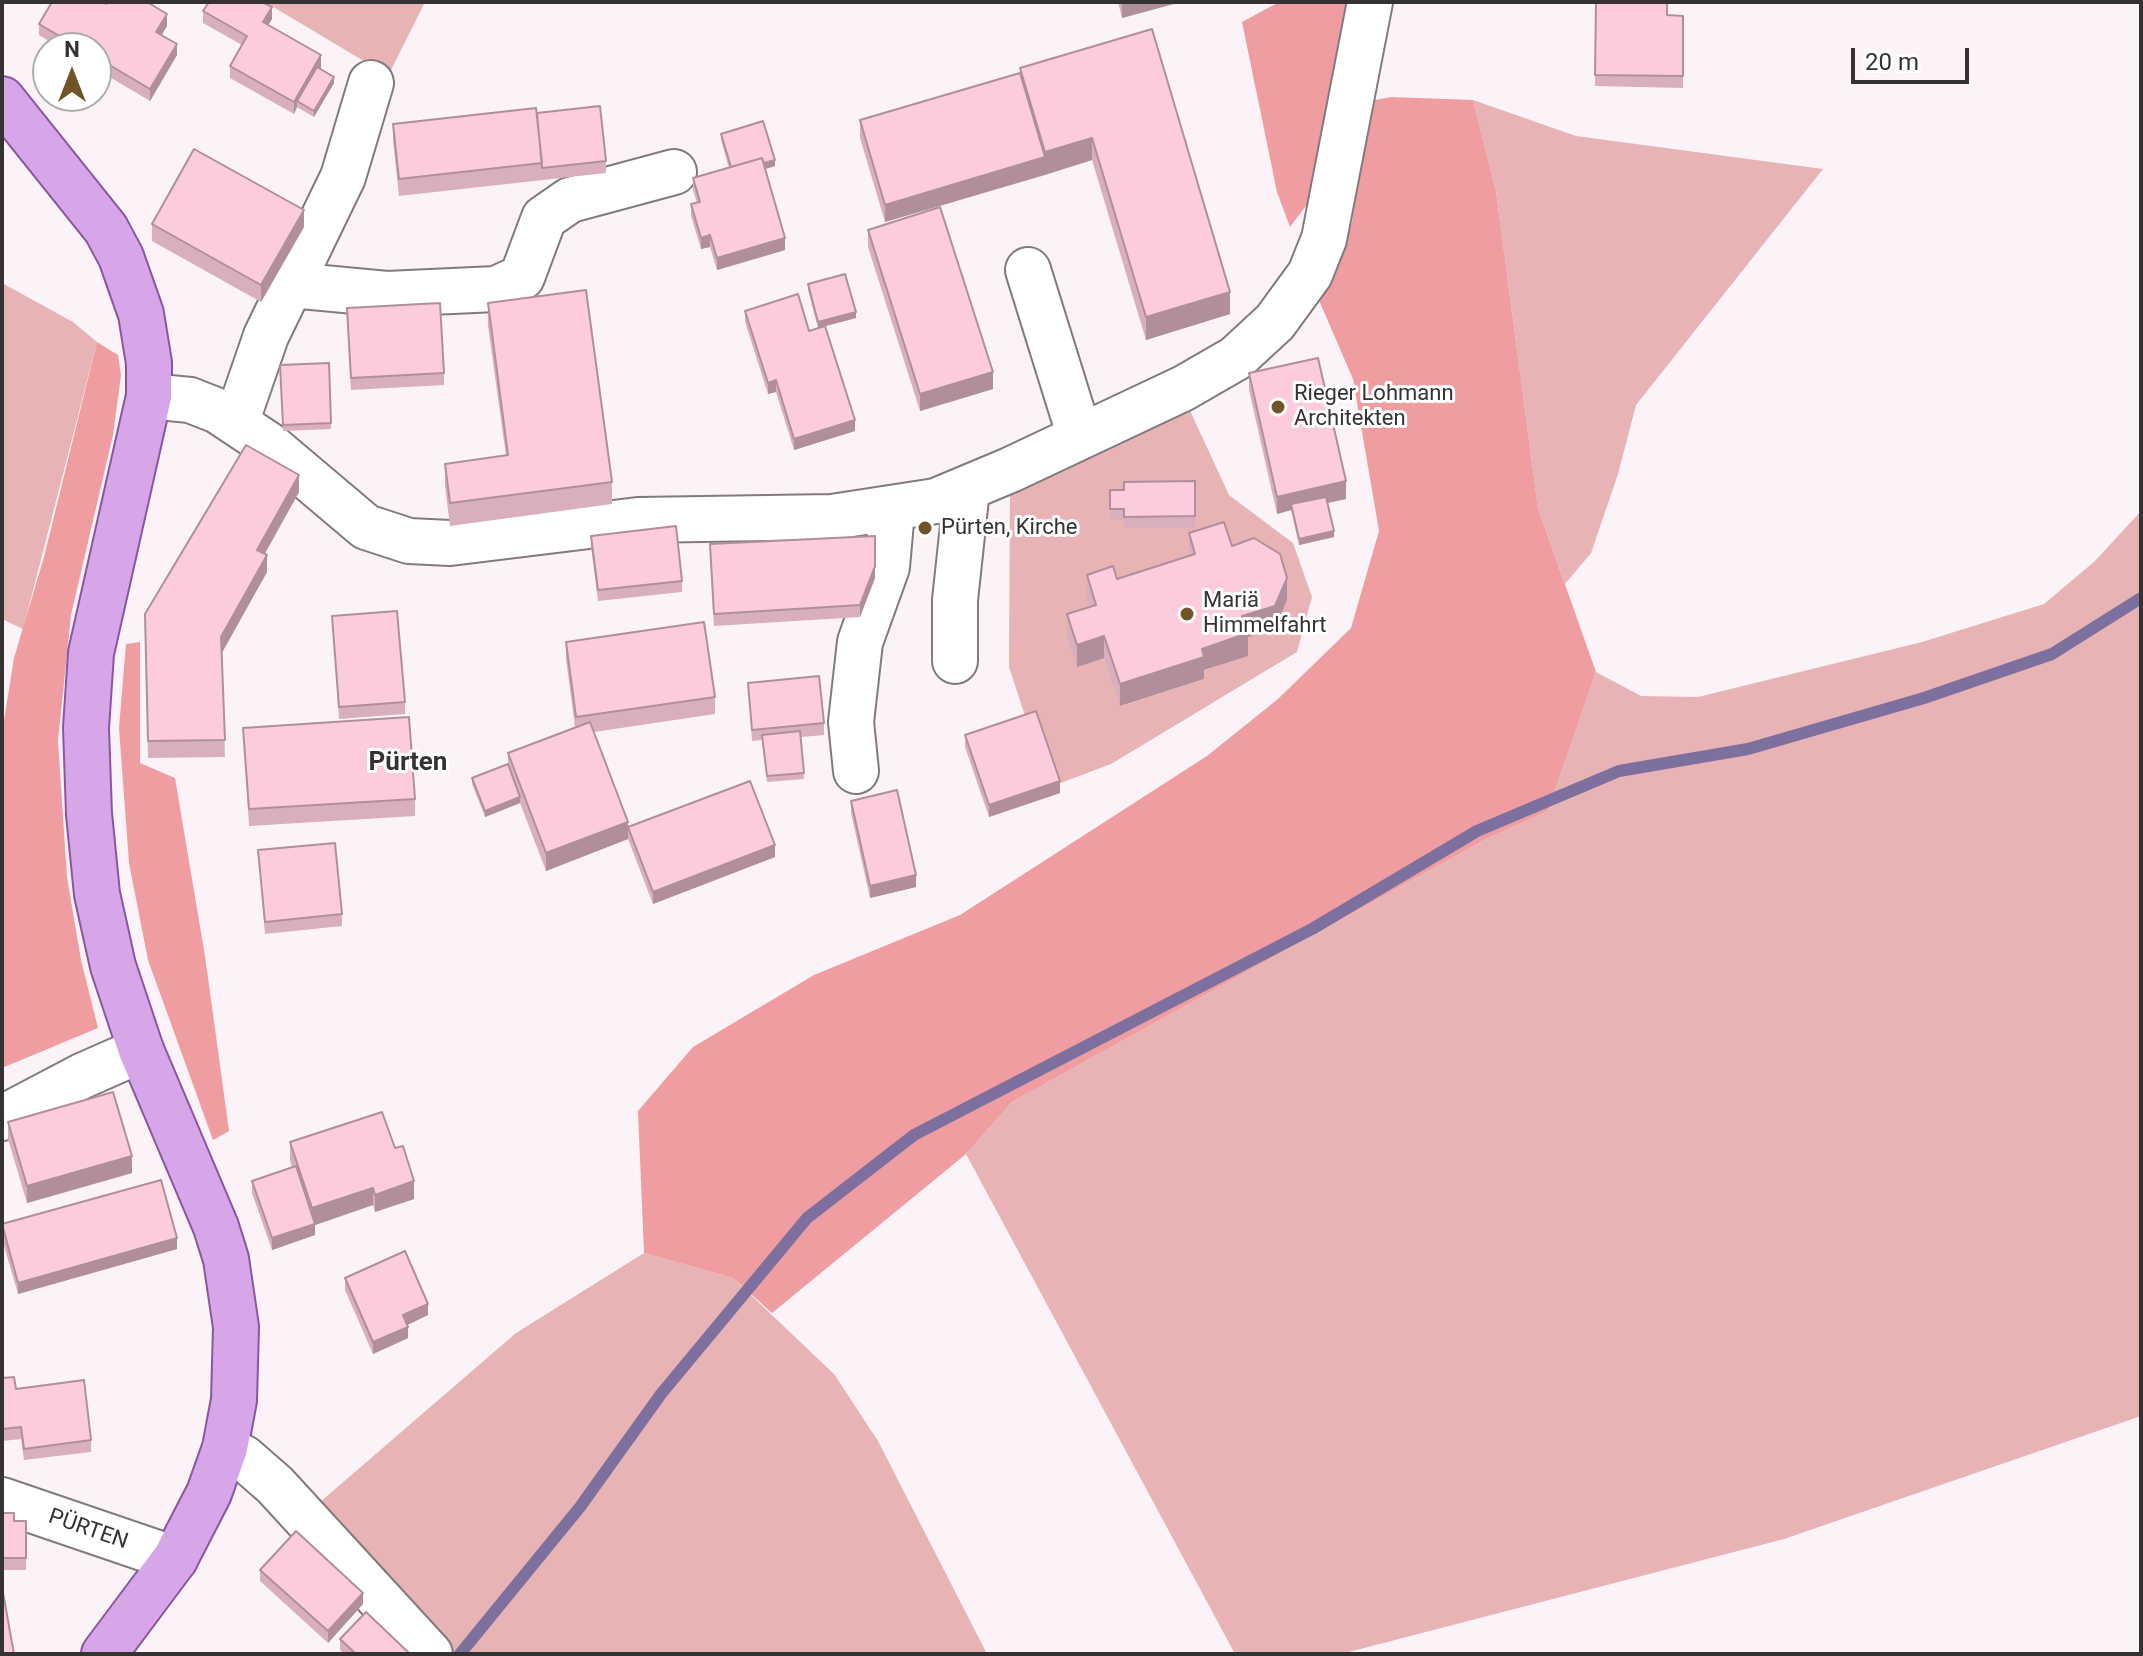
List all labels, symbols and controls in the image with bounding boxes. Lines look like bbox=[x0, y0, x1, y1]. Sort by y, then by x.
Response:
north arrow bbox=[32, 32, 112, 112]
scale bar bbox=[1855, 32, 1973, 82]
text: N bbox=[64, 37, 80, 62]
text: 20 m bbox=[1865, 48, 1919, 76]
place label: Rieger Lohmann Architekten bbox=[1294, 381, 1454, 432]
marker: Rieger Lohmann Architekten bbox=[1269, 398, 1287, 416]
place label: Pürten, Kirche bbox=[941, 515, 1078, 541]
marker: Pürten, Kirche bbox=[916, 519, 934, 537]
place label: Mariä Himmelfahrt bbox=[1203, 588, 1327, 640]
marker: Mariä Himmelfahrt bbox=[1178, 605, 1196, 623]
district label: Pürten bbox=[369, 747, 447, 779]
street label: PÜRTEN bbox=[45, 1504, 131, 1556]

